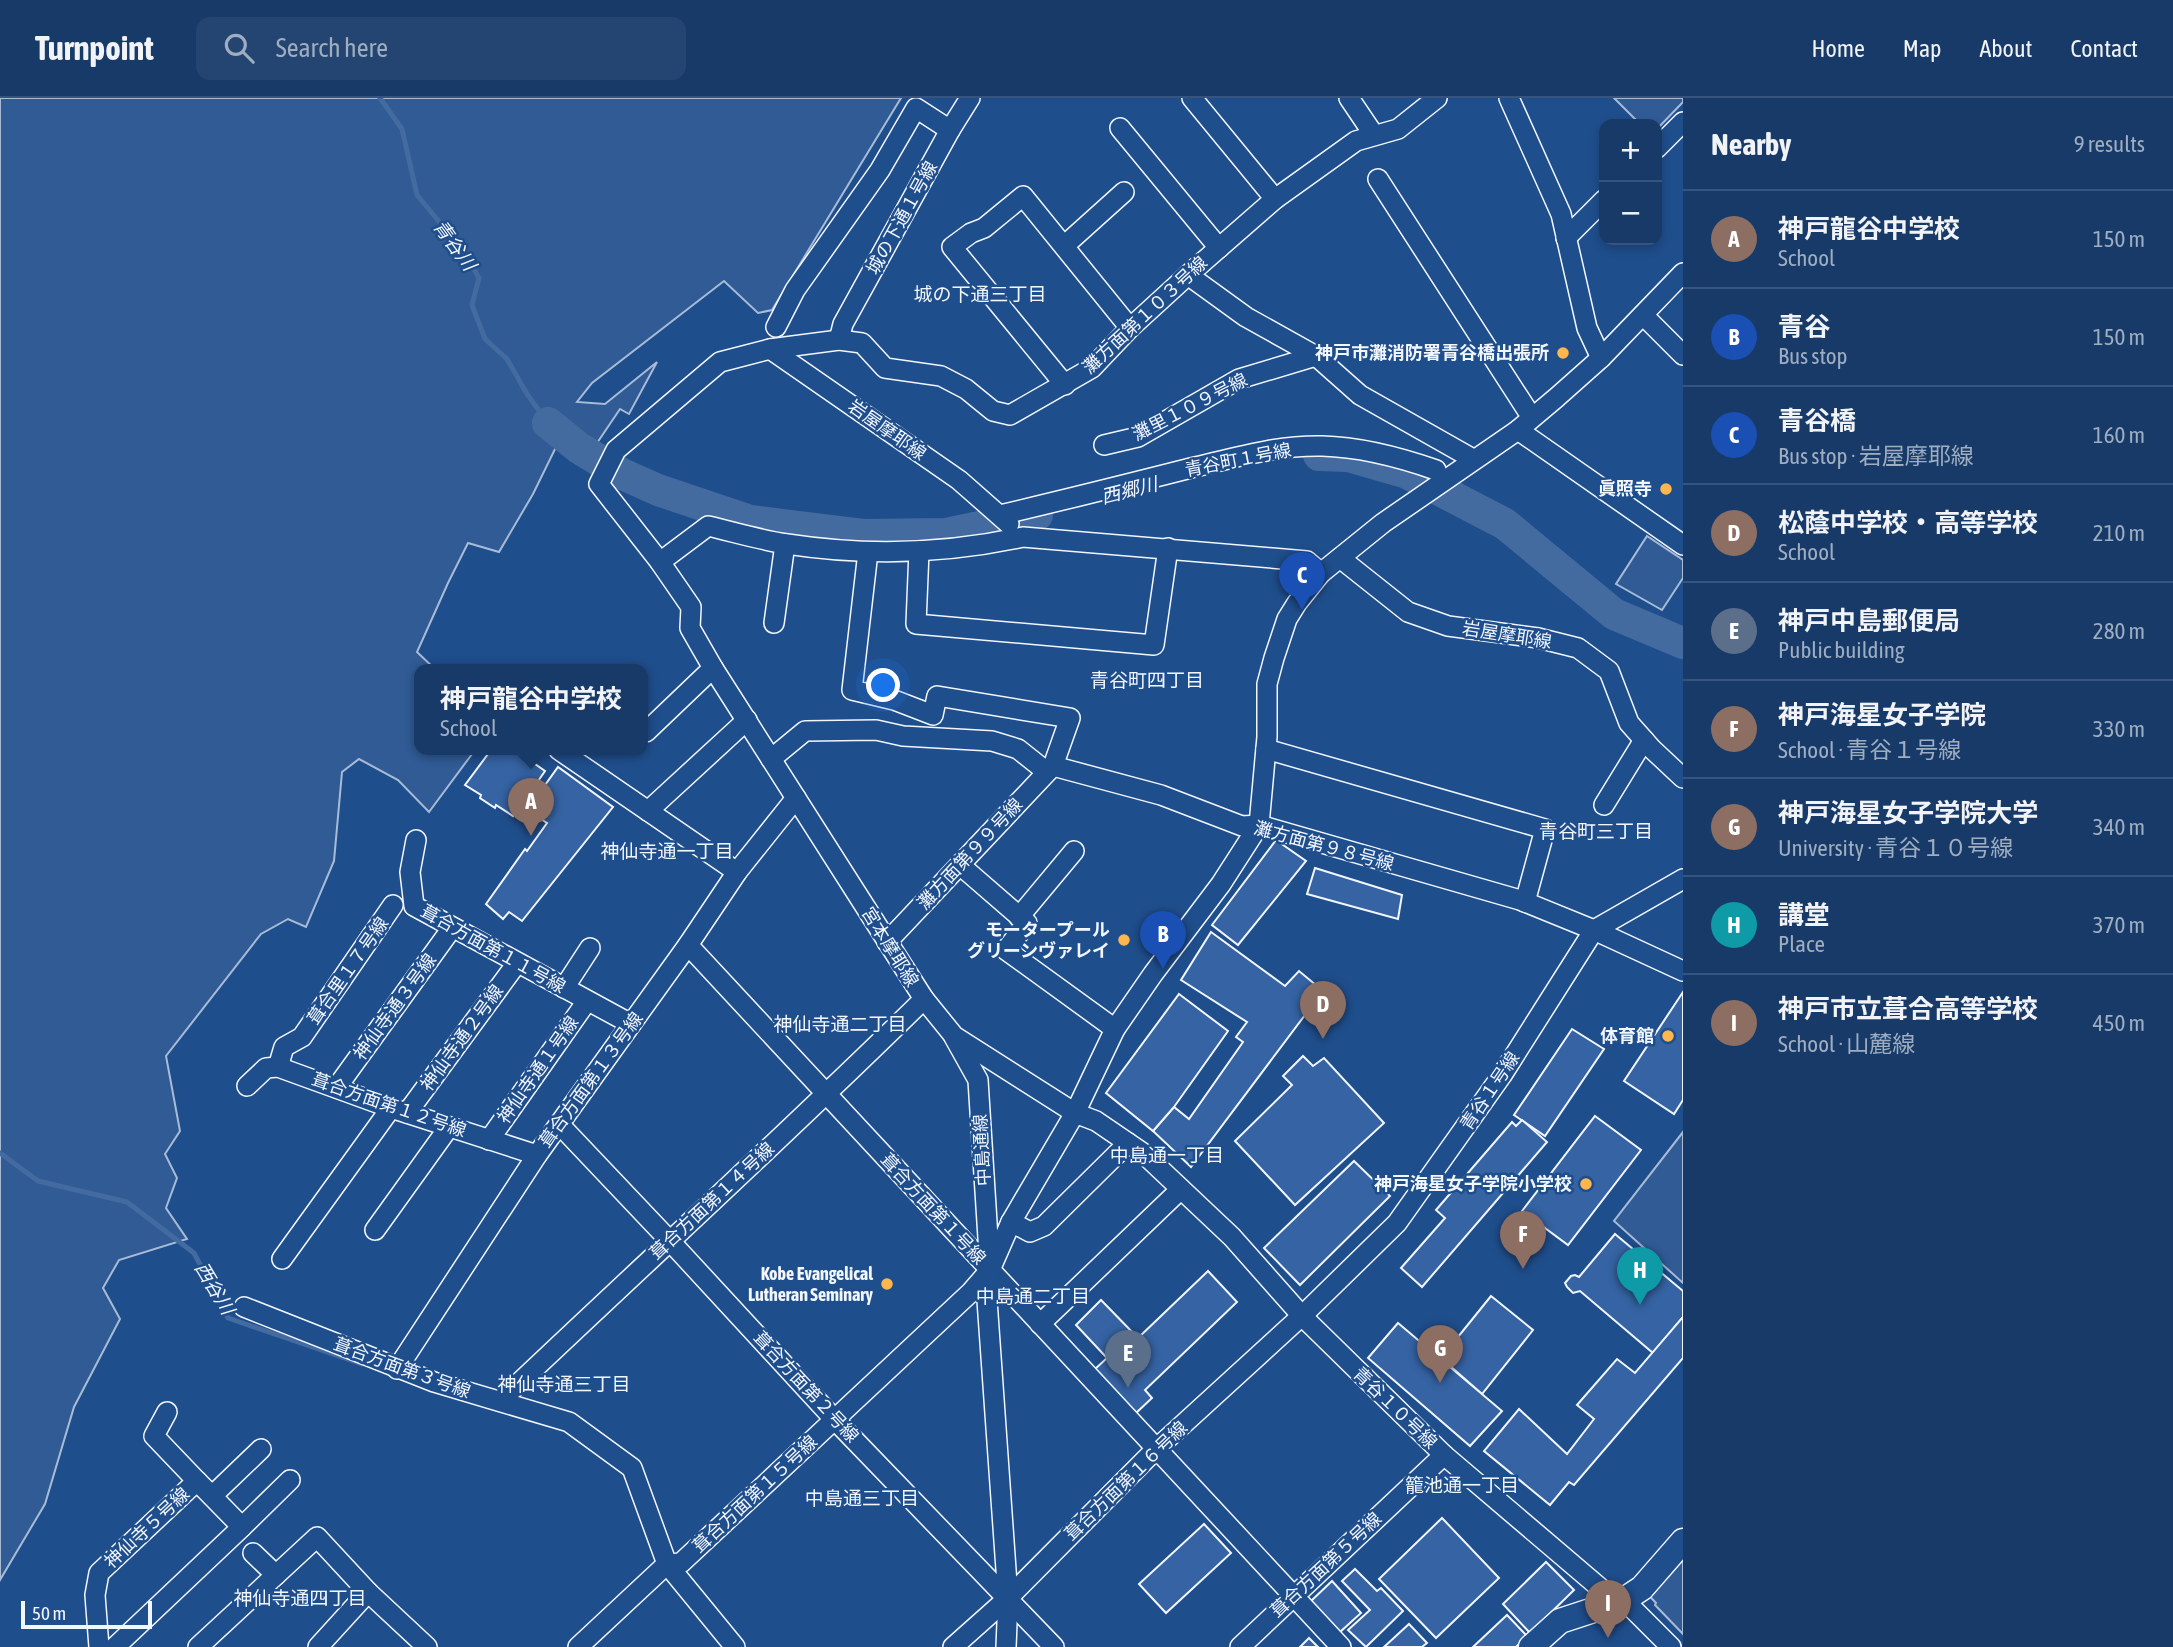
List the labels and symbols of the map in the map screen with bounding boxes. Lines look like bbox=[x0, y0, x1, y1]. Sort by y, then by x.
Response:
street label: 城の下通１号線 bbox=[862, 158, 941, 278]
water label: 青谷川 bbox=[429, 215, 482, 276]
street label: 灘方面第１０３号線 bbox=[1078, 252, 1211, 378]
district label: 城の下通三丁目 bbox=[913, 283, 1047, 305]
place label: 神戸市灘消防署青谷橋出張所 bbox=[1315, 342, 1549, 363]
marker: 神戸市灘消防署青谷橋出張所 bbox=[1555, 345, 1571, 361]
street label: 灘里１０９号線 bbox=[1129, 369, 1251, 445]
street label: 岩屋摩耶線 bbox=[844, 395, 930, 464]
street label: 青谷町１号線 bbox=[1183, 439, 1293, 480]
water label: 西郷川 bbox=[1099, 472, 1161, 508]
place label: 眞照寺 bbox=[1598, 478, 1652, 499]
marker: 眞照寺 bbox=[1658, 481, 1674, 497]
pin: C bbox=[1279, 552, 1325, 610]
street label: 岩屋摩耶線 bbox=[1461, 617, 1553, 652]
your location bbox=[866, 668, 900, 702]
district label: 青谷町四丁目 bbox=[1090, 669, 1204, 691]
pin: A bbox=[508, 778, 554, 836]
street label: 灘方面第９９号線 bbox=[913, 794, 1026, 913]
street label: 灘方面第９８号線 bbox=[1252, 817, 1396, 874]
district label: 青谷町三丁目 bbox=[1539, 820, 1653, 842]
district label: 神仙寺通一丁目 bbox=[600, 840, 734, 862]
street label: 葺合方面第１１号線 bbox=[417, 900, 569, 997]
street label: 宮本摩耶線 bbox=[858, 903, 923, 990]
pin: B bbox=[1140, 911, 1186, 969]
street label: 葺合里１７号線 bbox=[303, 913, 392, 1028]
place label: モータープール グリーンヴァレイ bbox=[967, 919, 1110, 961]
marker: モータープール グリーンヴァレイ bbox=[1116, 932, 1132, 948]
street label: 神仙寺通３号線 bbox=[349, 950, 440, 1064]
street label: 神仙寺通２号線 bbox=[416, 981, 507, 1095]
pin: D bbox=[1300, 981, 1346, 1039]
street label: 葺合方面第１３号線 bbox=[534, 1008, 647, 1151]
street label: 神仙寺通１号線 bbox=[493, 1012, 582, 1127]
district label: 神仙寺通二丁目 bbox=[773, 1013, 907, 1035]
place label: 体育館 bbox=[1600, 1025, 1654, 1046]
marker: 体育館 bbox=[1660, 1028, 1676, 1044]
street label: 青谷１号線 bbox=[1456, 1048, 1523, 1134]
street label: 葺合方面第１２号線 bbox=[309, 1068, 469, 1141]
street label: 中島通線 bbox=[969, 1114, 994, 1187]
street label: 葺合方面第１４号線 bbox=[645, 1138, 778, 1264]
district label: 中島通一丁目 bbox=[1110, 1144, 1224, 1166]
street label: 葺合方面第１号線 bbox=[877, 1149, 990, 1268]
place label: 神戸海星女子学院小学校 bbox=[1374, 1173, 1572, 1194]
marker: 神戸海星女子学院小学校 bbox=[1578, 1176, 1594, 1192]
pin: F bbox=[1500, 1211, 1546, 1269]
pin: H bbox=[1617, 1247, 1663, 1305]
water label: 西谷川 bbox=[191, 1258, 240, 1320]
place label: Kobe Evangelical Lutheran Seminary bbox=[748, 1263, 874, 1305]
marker: Kobe Evangelical Lutheran Seminary bbox=[879, 1276, 895, 1292]
district label: 中島通二丁目 bbox=[976, 1285, 1090, 1307]
pin: G bbox=[1417, 1325, 1463, 1383]
street label: 葺合方面第２号線 bbox=[750, 1327, 863, 1446]
pin: E bbox=[1105, 1330, 1151, 1388]
street label: 葺合方面第３号線 bbox=[331, 1333, 473, 1402]
street label: 青谷１０号線 bbox=[1349, 1363, 1441, 1453]
district label: 神仙寺通三丁目 bbox=[497, 1373, 631, 1395]
street label: 葺合方面第１６号線 bbox=[1060, 1417, 1191, 1544]
street label: 葺合方面第１５号線 bbox=[688, 1431, 821, 1557]
district label: 籠池通一丁目 bbox=[1405, 1474, 1519, 1496]
street label: 神仙寺５号線 bbox=[100, 1483, 193, 1572]
district label: 中島通三丁目 bbox=[805, 1487, 919, 1509]
street label: 葺合方面第５号線 bbox=[1266, 1508, 1385, 1621]
pin: I bbox=[1585, 1580, 1631, 1638]
district label: 神仙寺通四丁目 bbox=[233, 1587, 367, 1609]
scale bar bbox=[21, 1598, 152, 1630]

